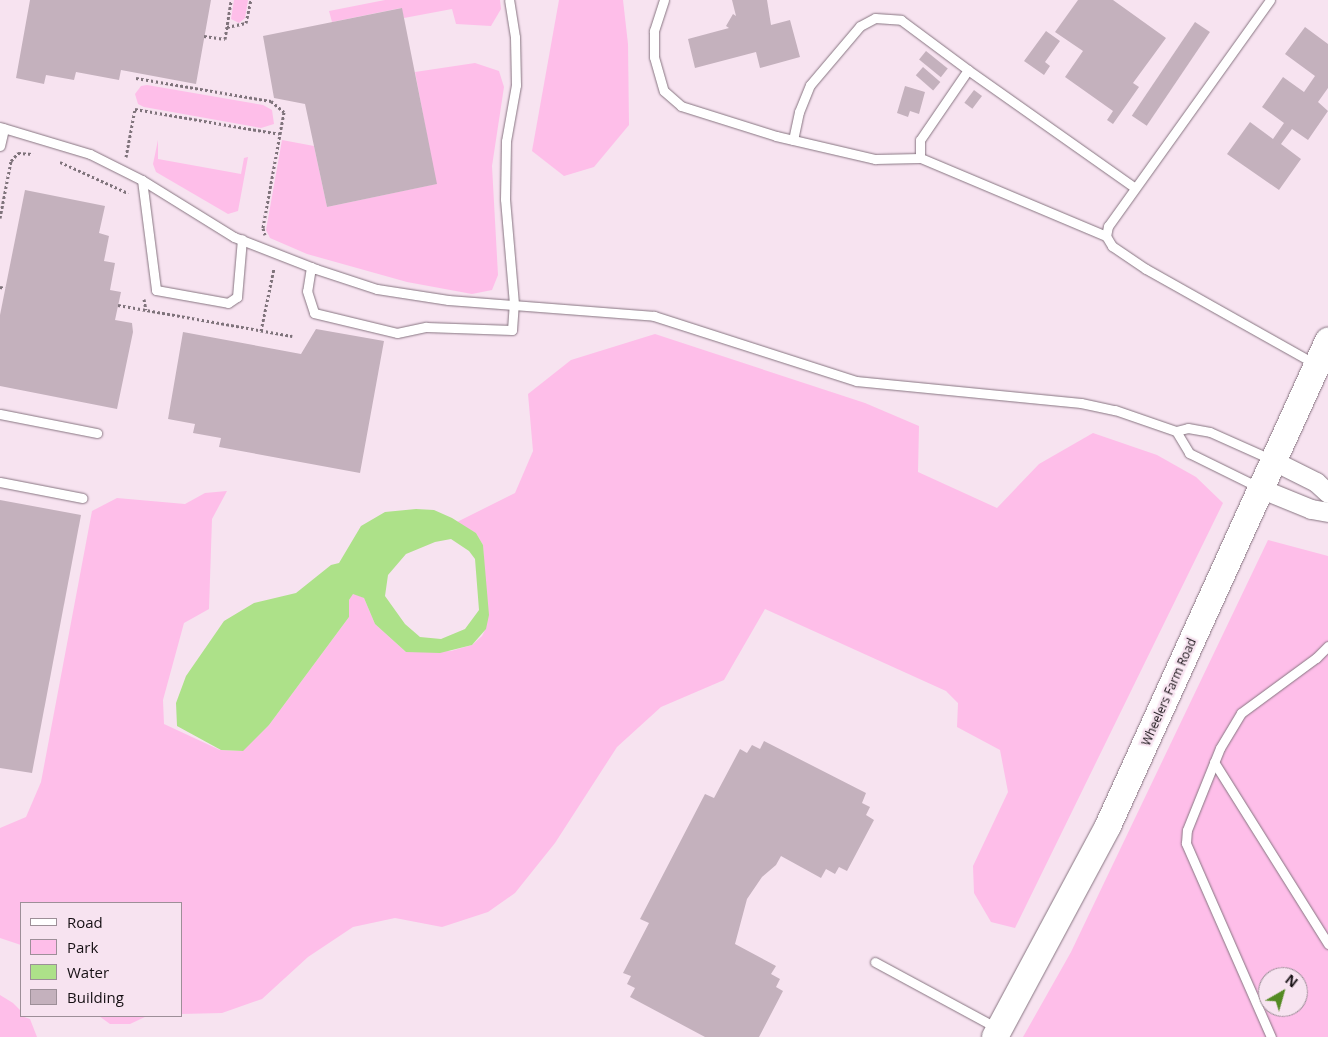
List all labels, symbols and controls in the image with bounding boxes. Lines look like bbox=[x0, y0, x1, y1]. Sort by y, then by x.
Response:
street label: Wheelers Farm Road bbox=[1139, 636, 1199, 748]
legend bbox=[20, 902, 182, 1017]
text: Road bbox=[67, 912, 103, 932]
text: Park bbox=[67, 937, 98, 957]
text: Water bbox=[67, 962, 109, 982]
north arrow bbox=[1258, 967, 1308, 1017]
text: N bbox=[1282, 970, 1302, 992]
text: Building bbox=[67, 987, 124, 1007]

